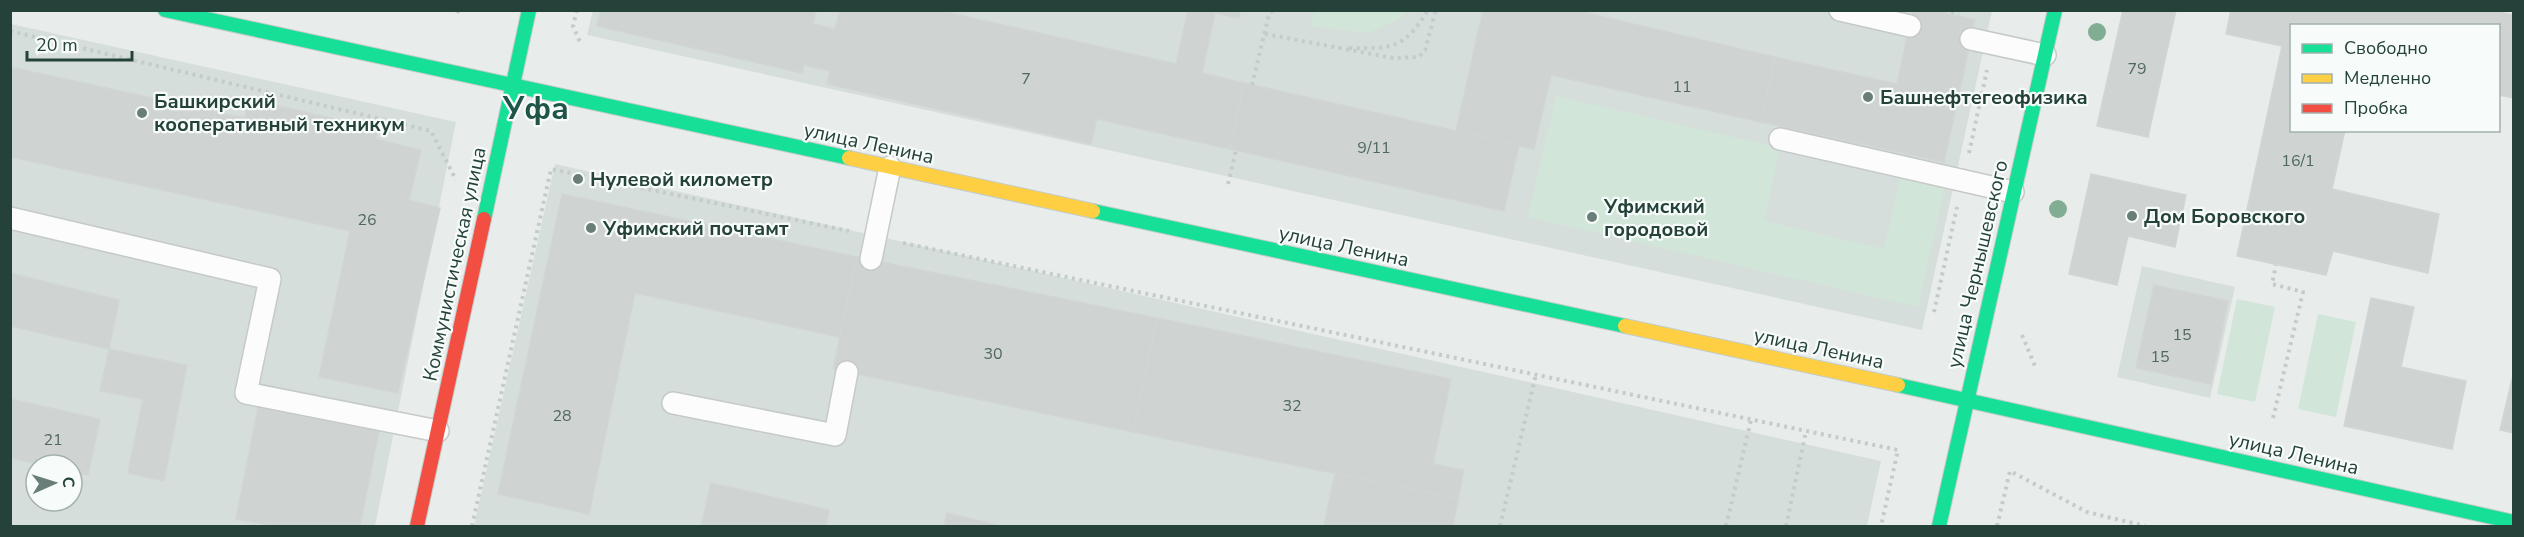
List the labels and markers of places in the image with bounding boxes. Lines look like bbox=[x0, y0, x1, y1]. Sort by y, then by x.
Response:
place label: Башнефтегеофизика bbox=[1880, 84, 2088, 111]
place label: Башкирский кооперативный техникум bbox=[154, 88, 405, 138]
marker: Башнефтегеофизика bbox=[1861, 90, 1875, 104]
marker: Башкирский кооперативный техникум bbox=[135, 106, 149, 120]
place label: Нулевой километр bbox=[590, 166, 773, 193]
marker: Нулевой километр bbox=[571, 172, 585, 186]
place label: Уфимский городовой bbox=[1603, 193, 1708, 243]
place label: Дом Боровского bbox=[2144, 203, 2305, 230]
marker: Дом Боровского bbox=[2125, 209, 2139, 223]
marker: Уфимский городовой bbox=[1585, 210, 1599, 224]
place label: Уфимский почтамт bbox=[602, 215, 789, 242]
marker: Уфимский почтамт bbox=[584, 221, 598, 235]

